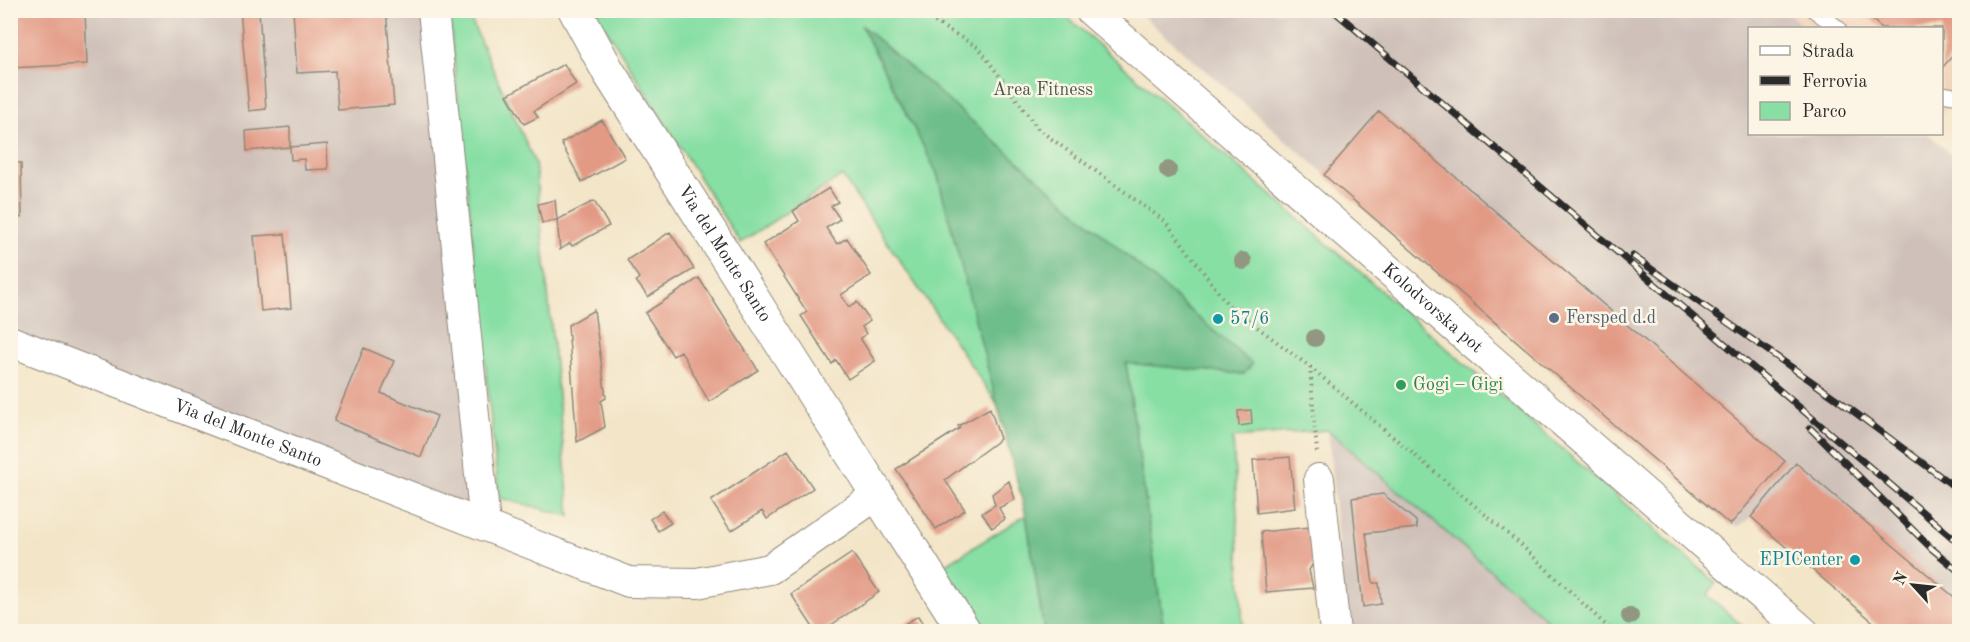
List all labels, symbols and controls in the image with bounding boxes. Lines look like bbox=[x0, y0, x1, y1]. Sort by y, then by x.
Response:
legend bbox=[1748, 27, 1943, 135]
text: Strada bbox=[1802, 43, 1854, 61]
text: Ferrovia bbox=[1802, 73, 1867, 91]
park label: Area Fitness bbox=[993, 81, 1093, 99]
text: Parco bbox=[1802, 103, 1847, 121]
street label: Via del Monte Santo bbox=[674, 182, 774, 325]
street label: Kolodvorska pot bbox=[1379, 260, 1486, 357]
place label: Fersped d.d bbox=[1566, 309, 1656, 327]
place label: 57/6 bbox=[1230, 310, 1269, 328]
marker: Fersped d.d bbox=[1547, 311, 1561, 325]
marker: 57/6 bbox=[1211, 312, 1225, 326]
place label: Gogi – Gigi bbox=[1413, 376, 1503, 394]
marker: Gogi – Gigi bbox=[1394, 378, 1408, 392]
street label: Via del Monte Santo bbox=[171, 396, 325, 471]
place label: EPICenter bbox=[1759, 551, 1844, 569]
marker: EPICenter bbox=[1848, 553, 1862, 567]
north arrow bbox=[1883, 555, 1943, 615]
text: N bbox=[1892, 569, 1912, 588]

